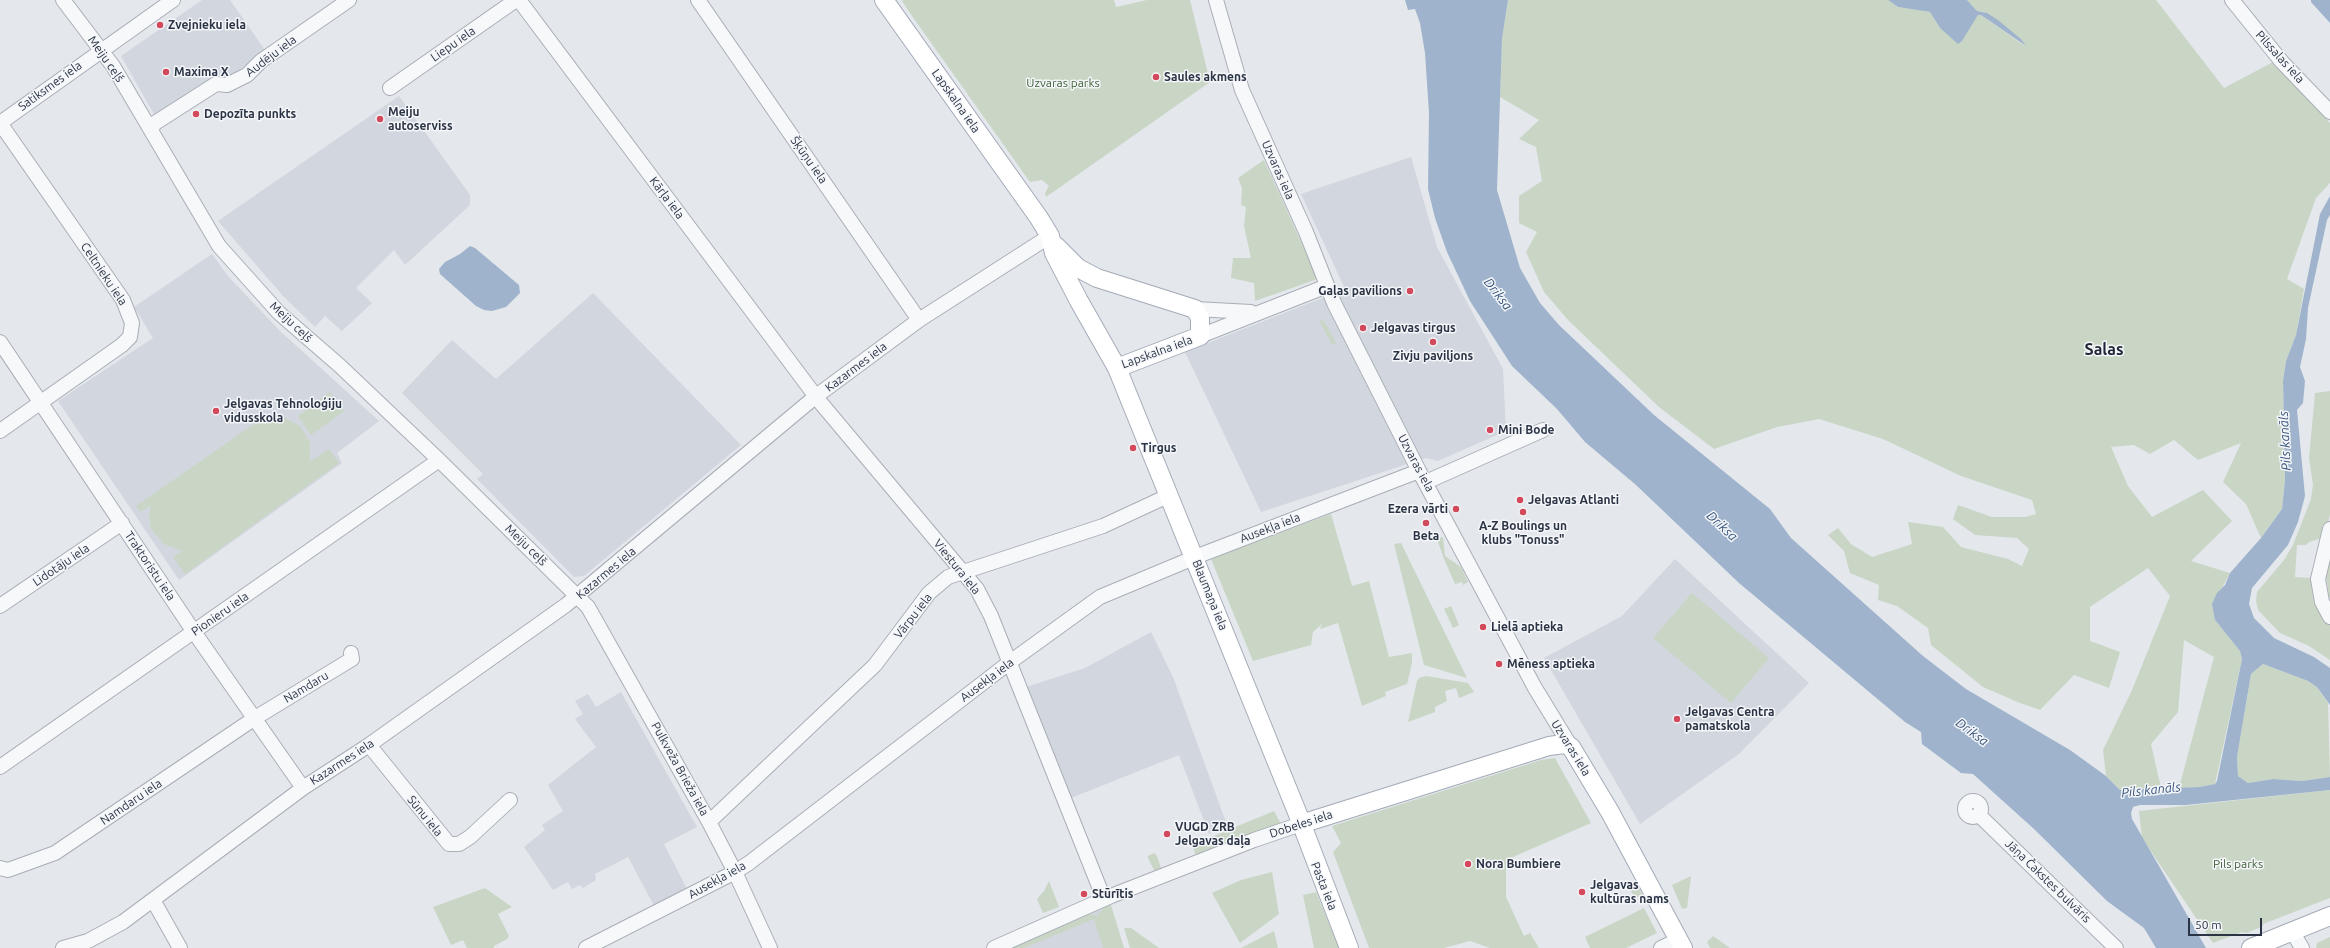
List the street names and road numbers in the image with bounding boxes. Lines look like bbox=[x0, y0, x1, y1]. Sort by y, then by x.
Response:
street label: Liepu iela bbox=[428, 23, 478, 65]
street label: Pilssalas iela bbox=[2253, 28, 2307, 86]
street label: Audēju iela bbox=[243, 32, 299, 80]
street label: Meiju ceļš bbox=[85, 33, 127, 85]
street label: Satiksmes iela bbox=[15, 58, 85, 114]
street label: Lapskalna iela bbox=[929, 66, 983, 136]
street label: Šķūņu iela bbox=[787, 134, 831, 186]
street label: Uzvaras iela bbox=[1259, 138, 1297, 202]
street label: Kārļa iela bbox=[647, 174, 687, 222]
street label: Celtnieku iela bbox=[78, 240, 130, 308]
street label: Meiju ceļš bbox=[267, 299, 315, 345]
street label: Lapskalna iela bbox=[1120, 332, 1194, 372]
street label: Kazarmes iela bbox=[822, 339, 890, 395]
street label: Uzvaras iela bbox=[1395, 432, 1437, 494]
street label: Ausekļa iela bbox=[1238, 510, 1302, 546]
street label: Meiju ceļš bbox=[502, 521, 550, 569]
street label: Traktoristu iela bbox=[121, 529, 179, 603]
street label: Viestura iela bbox=[930, 537, 984, 597]
street label: Lidotāju iela bbox=[30, 541, 92, 589]
street label: Kazarmes iela bbox=[573, 544, 639, 602]
street label: Blaumaņa iela bbox=[1189, 558, 1231, 632]
street label: Pionieru iela bbox=[189, 589, 251, 639]
street label: Vārpu iela bbox=[891, 590, 935, 642]
street label: Ausekļa iela bbox=[957, 655, 1017, 705]
street label: Namdaru bbox=[281, 668, 331, 706]
street label: Uzvaras iela bbox=[1548, 717, 1594, 779]
street label: Pulkveža Brieža iela bbox=[648, 720, 712, 818]
street label: Kazarmes iela bbox=[307, 736, 377, 788]
street label: Namdaru iela bbox=[97, 776, 165, 828]
street label: Sūnu iela bbox=[404, 793, 446, 839]
street label: Dobeles iela bbox=[1268, 807, 1334, 841]
street label: Jāņa Čakstes bulvāris bbox=[2002, 836, 2094, 926]
street label: Ausekļa iela bbox=[686, 858, 748, 902]
street label: Pasta iela bbox=[1308, 860, 1340, 912]

